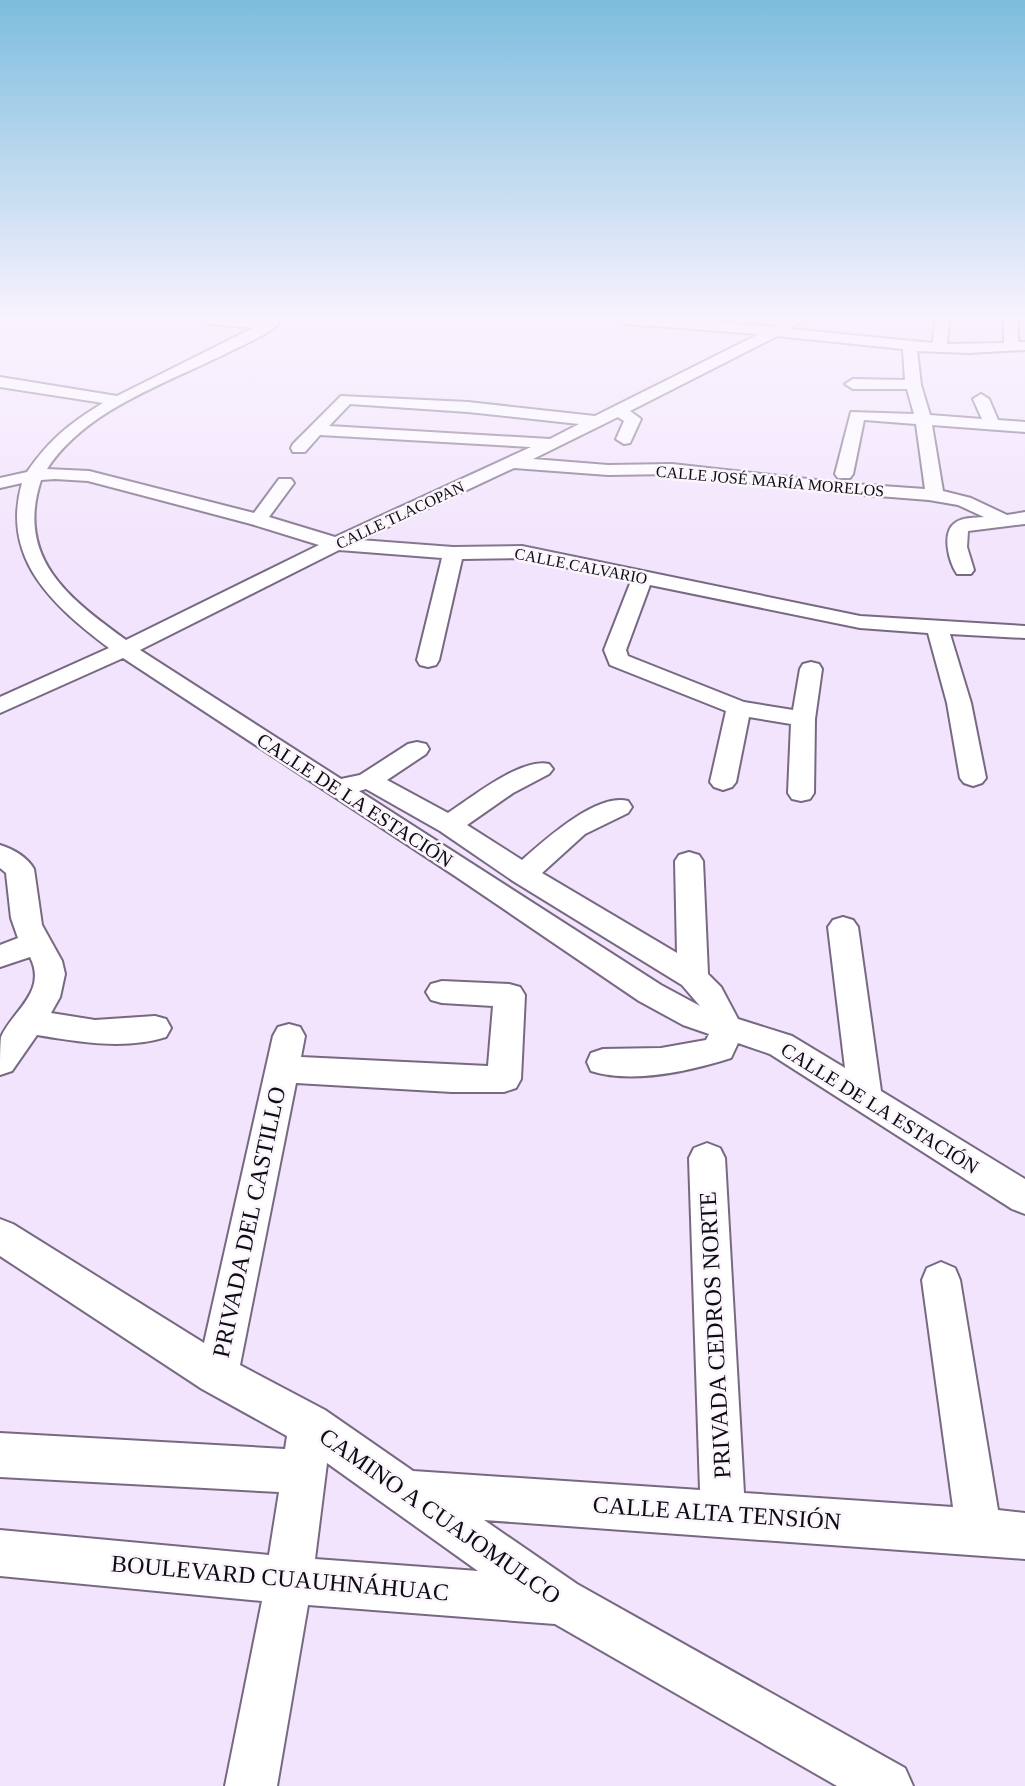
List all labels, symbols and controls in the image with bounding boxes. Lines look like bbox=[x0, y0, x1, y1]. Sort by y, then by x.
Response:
street label: CALLE JOSÉ MARÍA MORELOS bbox=[655, 462, 885, 499]
street label: CALLE TLACOPAN bbox=[333, 478, 467, 552]
street label: CALLE CALVARIO bbox=[513, 545, 649, 587]
street label: CALLE DE LA ESTACIÓN bbox=[253, 728, 458, 872]
street label: CALLE DE LA ESTACIÓN bbox=[777, 1037, 983, 1178]
street label: PRIVADA DEL CASTILLO bbox=[208, 1084, 290, 1360]
street label: PRIVADA CEDROS NORTE bbox=[694, 1191, 736, 1479]
street label: CAMINO A CUAJOMULCO bbox=[315, 1423, 565, 1609]
street label: CALLE ALTA TENSIÓN bbox=[592, 1491, 842, 1535]
street label: BOULEVARD CUAUHNÁHUAC bbox=[110, 1550, 450, 1606]

